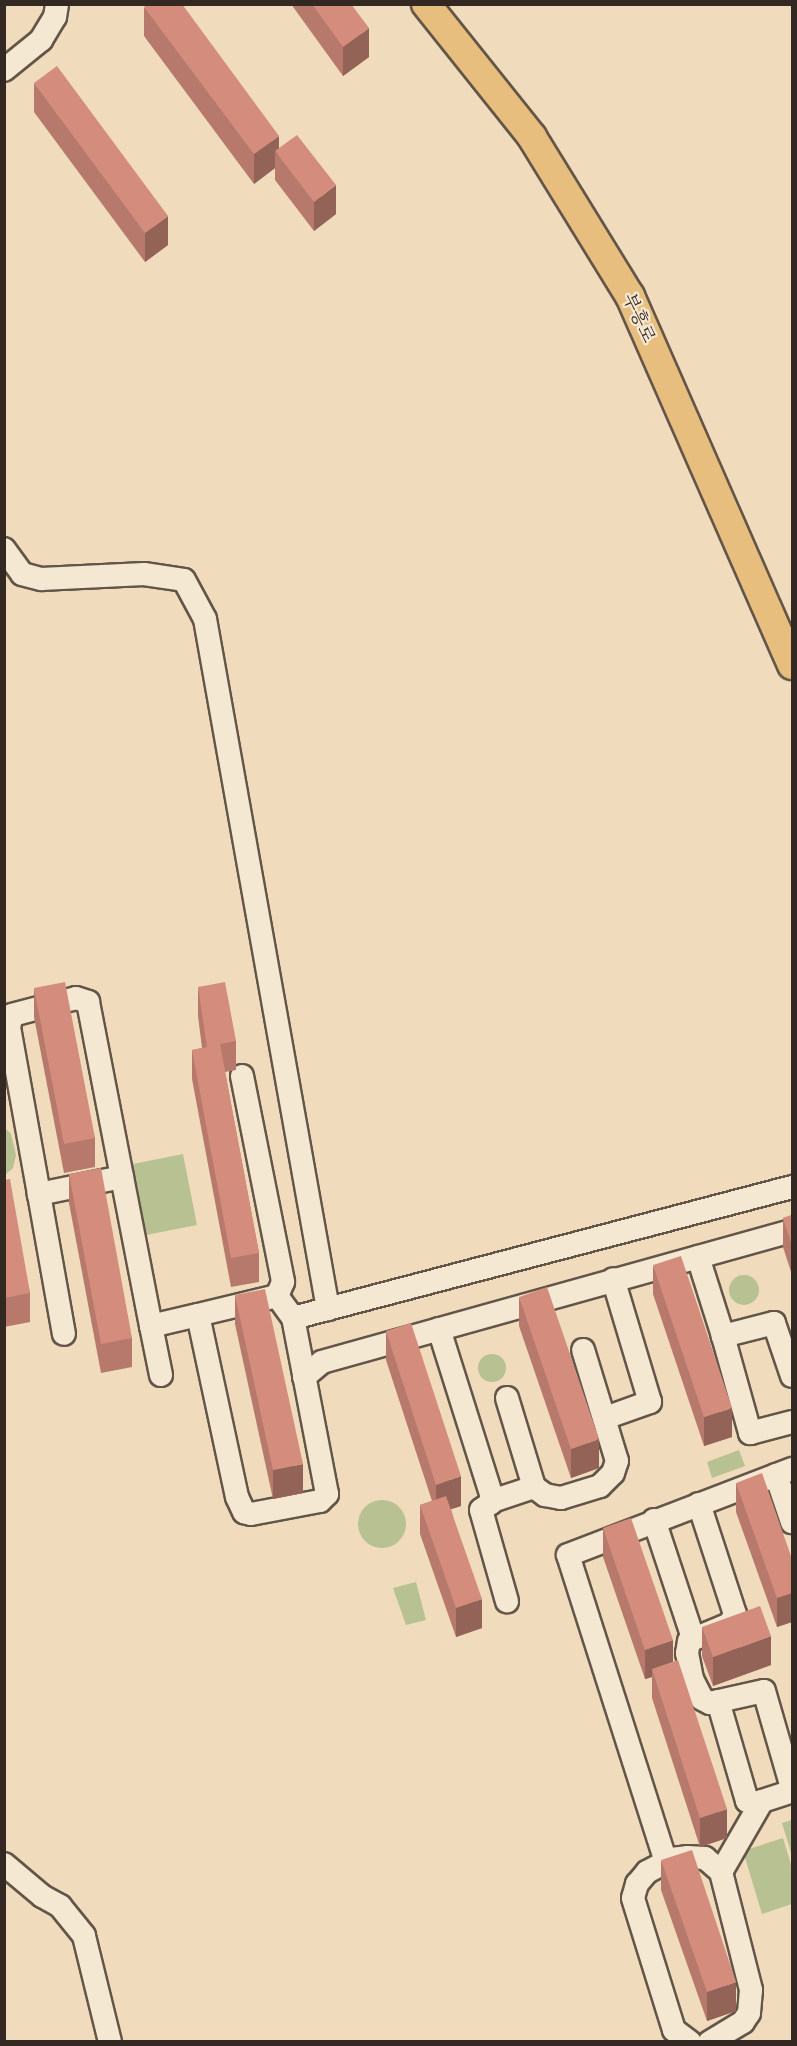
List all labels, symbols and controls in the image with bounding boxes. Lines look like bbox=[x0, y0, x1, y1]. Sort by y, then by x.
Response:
street label: 부흥로 bbox=[618, 290, 660, 346]

